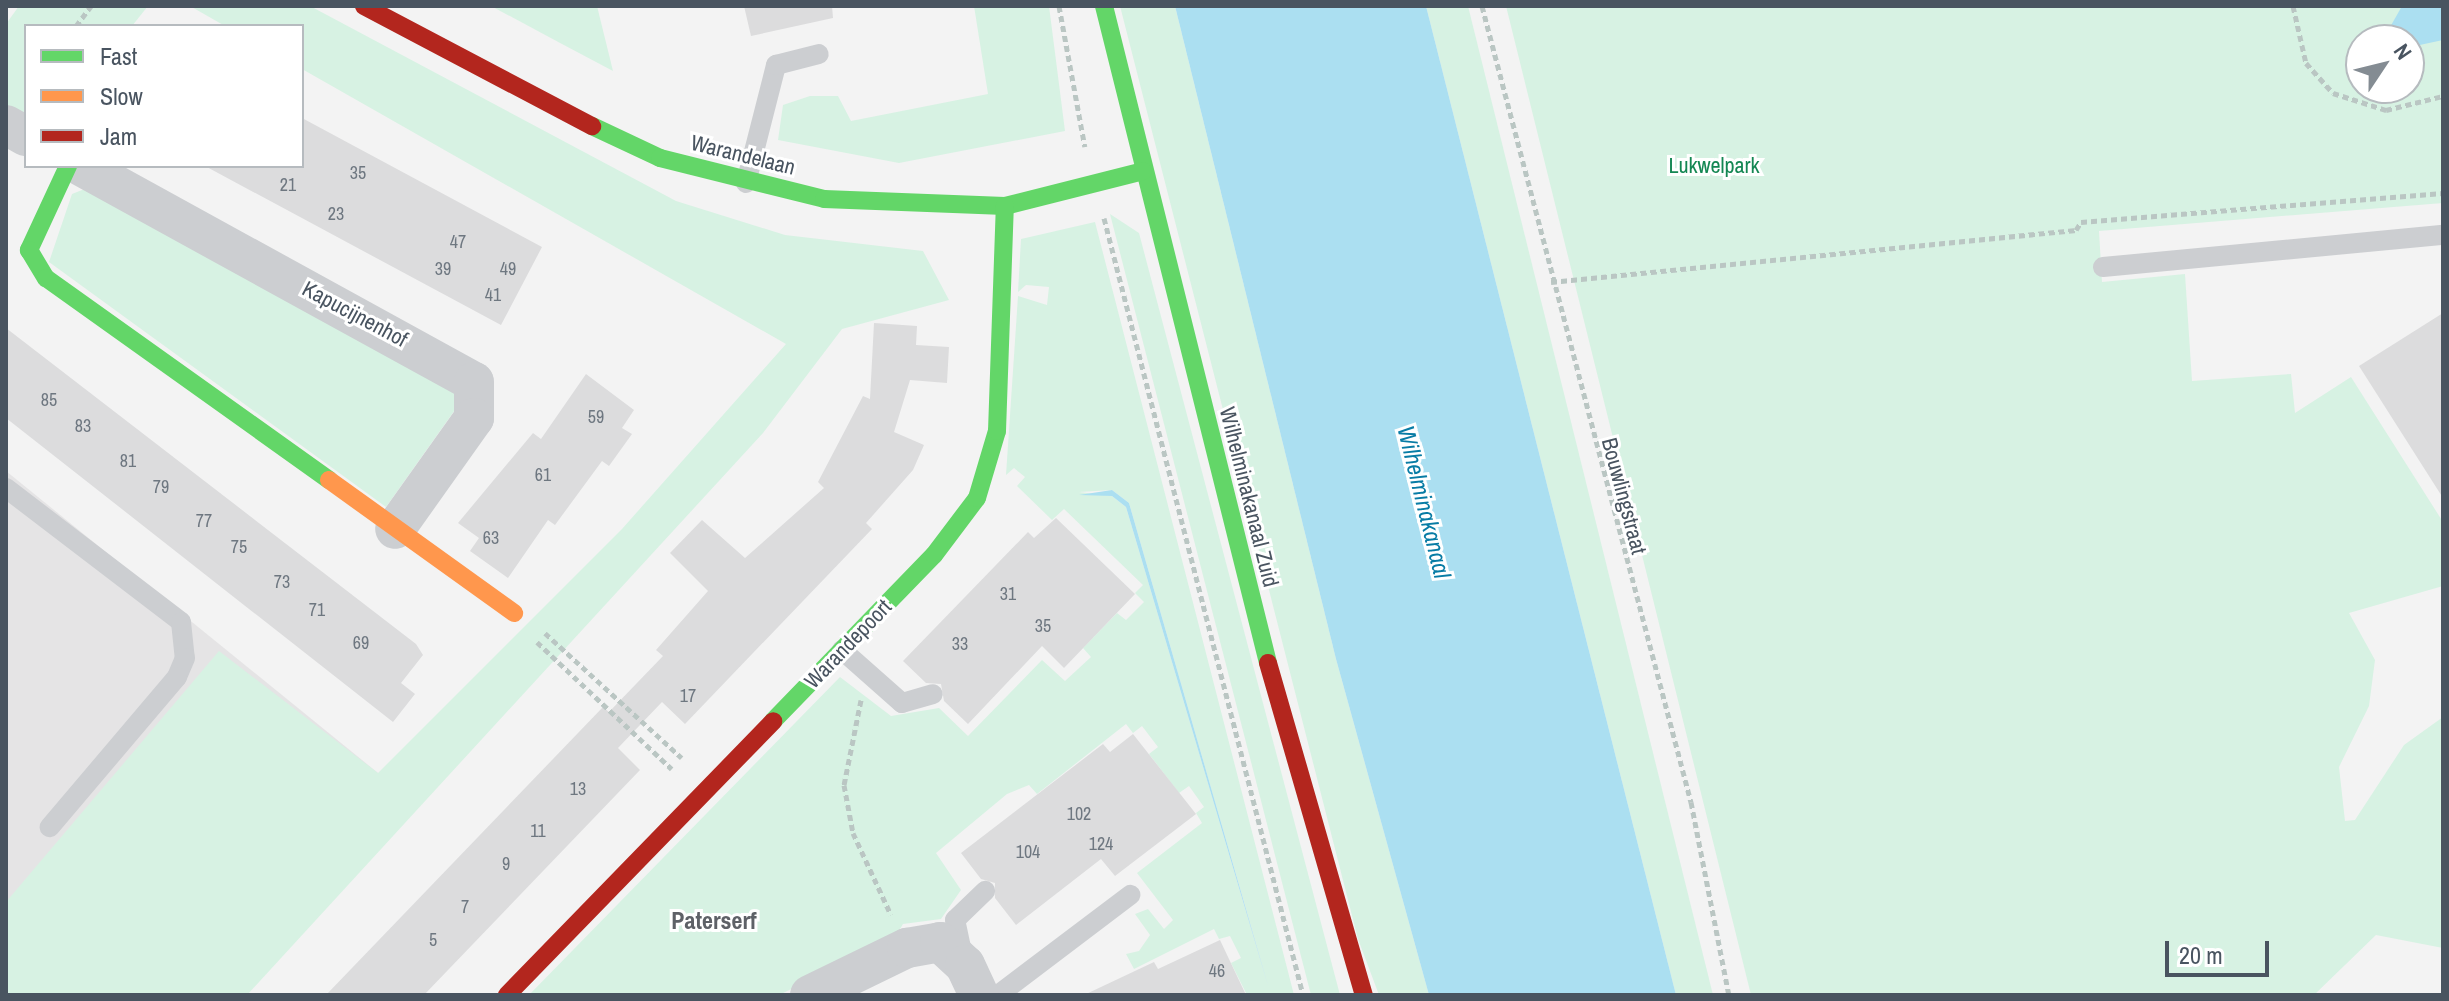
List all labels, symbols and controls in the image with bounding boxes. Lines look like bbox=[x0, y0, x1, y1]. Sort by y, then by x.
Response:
legend bbox=[24, 24, 304, 168]
north arrow bbox=[2345, 24, 2425, 104]
text: N bbox=[2387, 37, 2419, 65]
text: Fast bbox=[100, 40, 137, 72]
text: Slow bbox=[100, 80, 143, 112]
text: Jam bbox=[100, 120, 137, 152]
street label: Warandelaan bbox=[688, 129, 798, 181]
park label: Lukwelpark bbox=[1668, 153, 1760, 179]
house number: 35 bbox=[350, 162, 366, 184]
house number: 21 bbox=[280, 174, 296, 196]
house number: 23 bbox=[328, 203, 344, 225]
house number: 47 bbox=[450, 231, 466, 253]
house number: 39 bbox=[435, 258, 451, 280]
house number: 49 bbox=[500, 258, 516, 280]
street label: Kapucijnenhof bbox=[298, 275, 412, 353]
house number: 41 bbox=[485, 284, 501, 306]
house number: 85 bbox=[41, 389, 57, 411]
street label: Wilhelminakanaal Zuid bbox=[1214, 404, 1284, 590]
house number: 59 bbox=[588, 406, 604, 428]
house number: 83 bbox=[75, 415, 91, 437]
water label: Wilhelminakanaal bbox=[1391, 423, 1457, 581]
street label: Bouwlingstraat bbox=[1596, 435, 1652, 557]
house number: 81 bbox=[120, 450, 136, 472]
house number: 61 bbox=[535, 464, 551, 486]
house number: 79 bbox=[153, 476, 169, 498]
house number: 77 bbox=[196, 510, 212, 532]
house number: 63 bbox=[483, 527, 499, 549]
house number: 75 bbox=[231, 536, 247, 558]
house number: 73 bbox=[274, 571, 290, 593]
house number: 31 bbox=[1000, 583, 1016, 605]
street label: Warandepoort bbox=[799, 594, 897, 694]
house number: 71 bbox=[309, 599, 325, 621]
house number: 35 bbox=[1035, 615, 1051, 637]
house number: 69 bbox=[353, 632, 369, 654]
house number: 33 bbox=[952, 633, 968, 655]
house number: 17 bbox=[680, 685, 696, 707]
house number: 13 bbox=[570, 778, 586, 800]
house number: 102 bbox=[1067, 803, 1091, 825]
house number: 11 bbox=[530, 820, 546, 842]
house number: 124 bbox=[1089, 833, 1113, 855]
house number: 104 bbox=[1016, 841, 1040, 863]
house number: 9 bbox=[502, 853, 510, 875]
house number: 7 bbox=[461, 896, 469, 918]
district label: Paterserf bbox=[671, 907, 757, 935]
scale bar bbox=[2169, 925, 2273, 975]
house number: 5 bbox=[429, 929, 437, 951]
text: 20 m bbox=[2179, 939, 2223, 971]
house number: 46 bbox=[1209, 960, 1225, 982]

